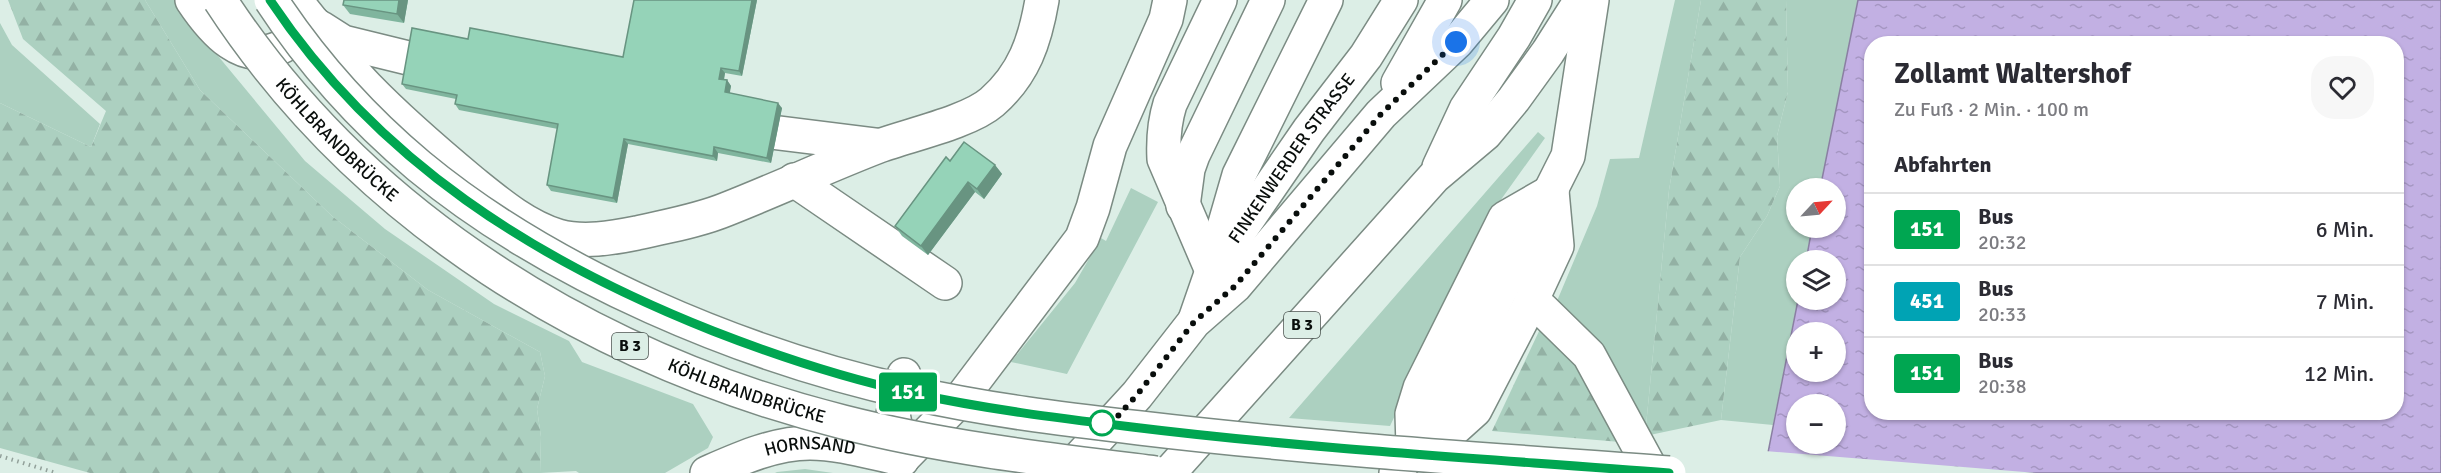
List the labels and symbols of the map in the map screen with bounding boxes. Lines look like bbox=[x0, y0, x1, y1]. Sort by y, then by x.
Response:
your location bbox=[1441, 27, 1471, 57]
street label: FINKENWERDER STRASSE bbox=[1224, 69, 1360, 247]
street label: KÖHLBRANDBRÜCKE bbox=[271, 74, 403, 206]
north arrow bbox=[1786, 178, 1846, 238]
road number: B 3 bbox=[1284, 312, 1320, 338]
road number: B 3 bbox=[612, 333, 648, 359]
street label: KÖHLBRANDBRÜCKE bbox=[664, 354, 828, 428]
line badge: 151 bbox=[874, 372, 942, 412]
unlabelled marker bbox=[1089, 410, 1115, 436]
street label: HORNSAND bbox=[762, 432, 858, 461]

